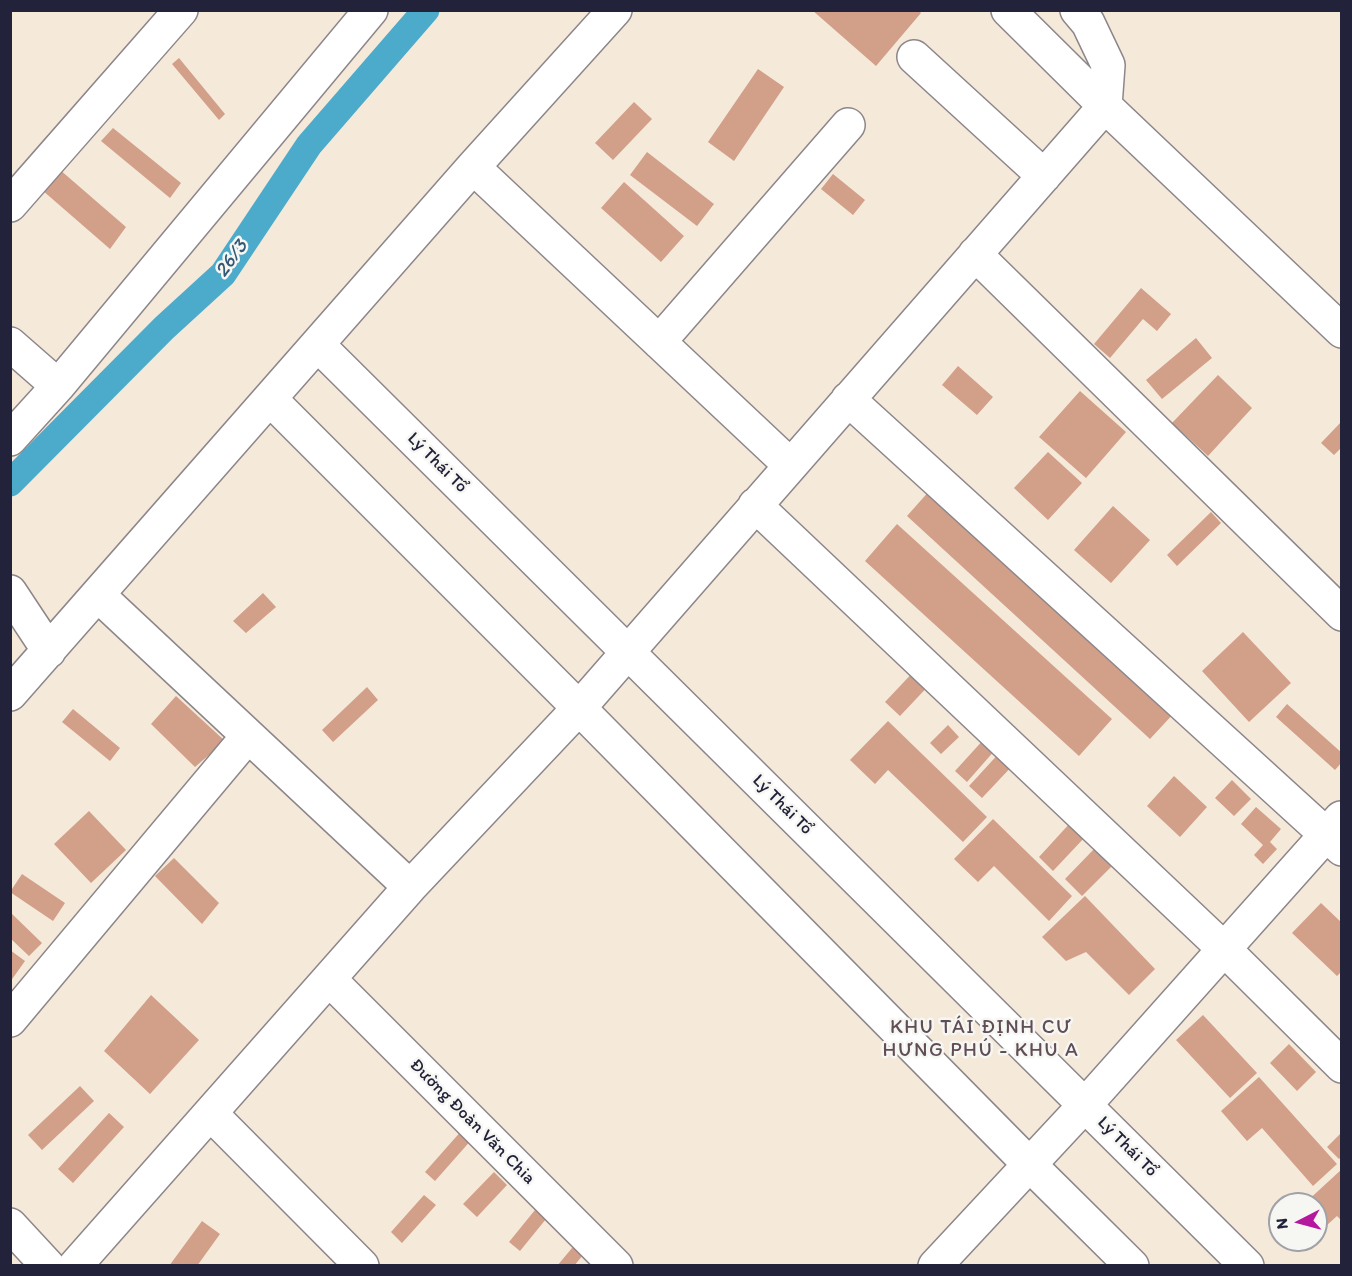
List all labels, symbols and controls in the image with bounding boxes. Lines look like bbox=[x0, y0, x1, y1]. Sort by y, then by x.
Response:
water label: 26/3 bbox=[210, 236, 254, 282]
street label: Lý Thái Tổ bbox=[402, 428, 472, 498]
street label: Lý Thái Tổ bbox=[747, 770, 817, 840]
district label: KHU TÁI ĐỊNH CƯ HƯNG PHÚ - KHU A bbox=[883, 1016, 1079, 1063]
street label: Đường Đoàn Văn Chia bbox=[405, 1055, 539, 1189]
street label: Lý Thái Tổ bbox=[1092, 1112, 1162, 1182]
north arrow bbox=[1268, 1192, 1328, 1252]
text: N bbox=[1272, 1217, 1292, 1230]

